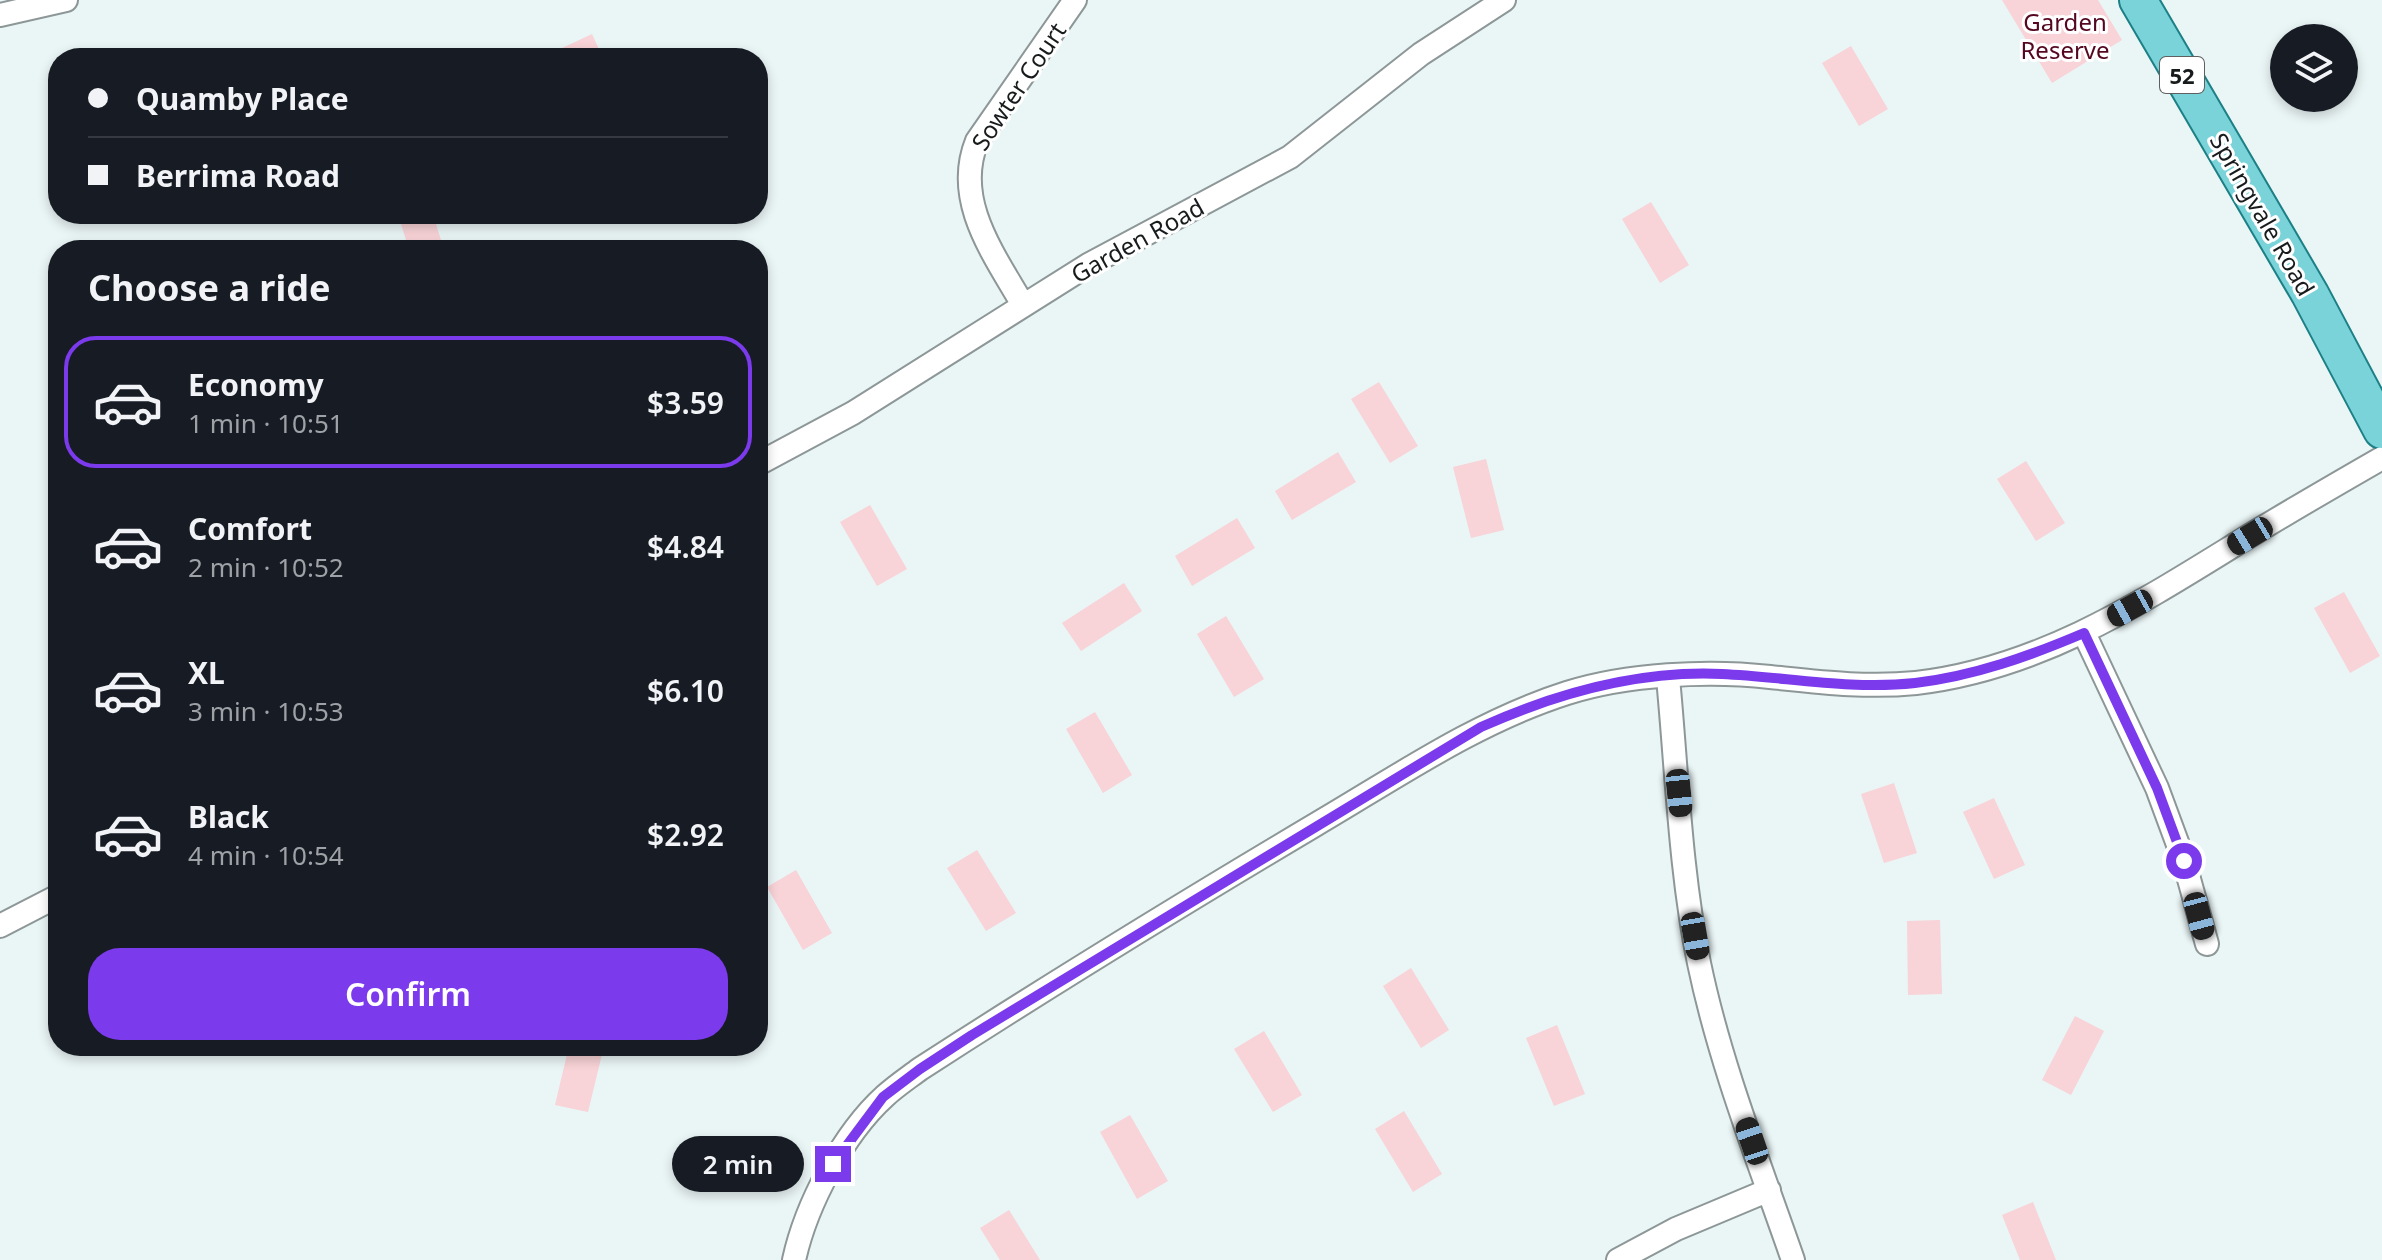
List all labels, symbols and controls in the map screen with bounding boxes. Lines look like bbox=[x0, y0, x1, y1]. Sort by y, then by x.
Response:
park label: Garden Reserve bbox=[2020, 5, 2110, 66]
street label: Sowter Court bbox=[963, 15, 1073, 156]
map controls bbox=[2270, 24, 2358, 112]
button: layers bbox=[2270, 24, 2358, 112]
road number: 52 bbox=[2160, 57, 2204, 93]
text: Quamby Place bbox=[136, 78, 349, 119]
street label: Springvale Road bbox=[2203, 127, 2323, 301]
text: Berrima Road bbox=[136, 155, 340, 196]
street label: Garden Road bbox=[1065, 190, 1209, 290]
text: Choose a ride bbox=[88, 263, 330, 312]
text: Economy bbox=[188, 364, 324, 405]
icon: car bbox=[92, 366, 164, 438]
text: $3.59 bbox=[647, 382, 724, 423]
text: 1 min · 10:51 bbox=[188, 405, 344, 441]
text: Comfort bbox=[188, 508, 312, 549]
icon: car bbox=[92, 510, 164, 582]
car bbox=[2223, 513, 2277, 559]
text: $4.84 bbox=[647, 526, 724, 567]
text: 2 min · 10:52 bbox=[188, 549, 344, 585]
car bbox=[2103, 586, 2157, 630]
text: XL bbox=[188, 652, 225, 693]
icon: car bbox=[92, 654, 164, 726]
text: $6.10 bbox=[647, 670, 724, 711]
text: 3 min · 10:53 bbox=[188, 693, 344, 729]
car bbox=[1665, 768, 1693, 818]
text: Black bbox=[188, 796, 269, 837]
icon: car bbox=[92, 798, 164, 870]
text: $2.92 bbox=[647, 814, 724, 855]
text: 4 min · 10:54 bbox=[188, 837, 344, 873]
route start bbox=[2166, 843, 2202, 879]
car bbox=[2181, 890, 2217, 942]
car bbox=[1679, 910, 1711, 962]
button: Confirm bbox=[88, 948, 728, 1040]
car bbox=[1733, 1114, 1771, 1168]
callout: 2 min bbox=[673, 1136, 805, 1192]
text: 2 min bbox=[703, 1146, 773, 1182]
route end bbox=[815, 1146, 851, 1182]

